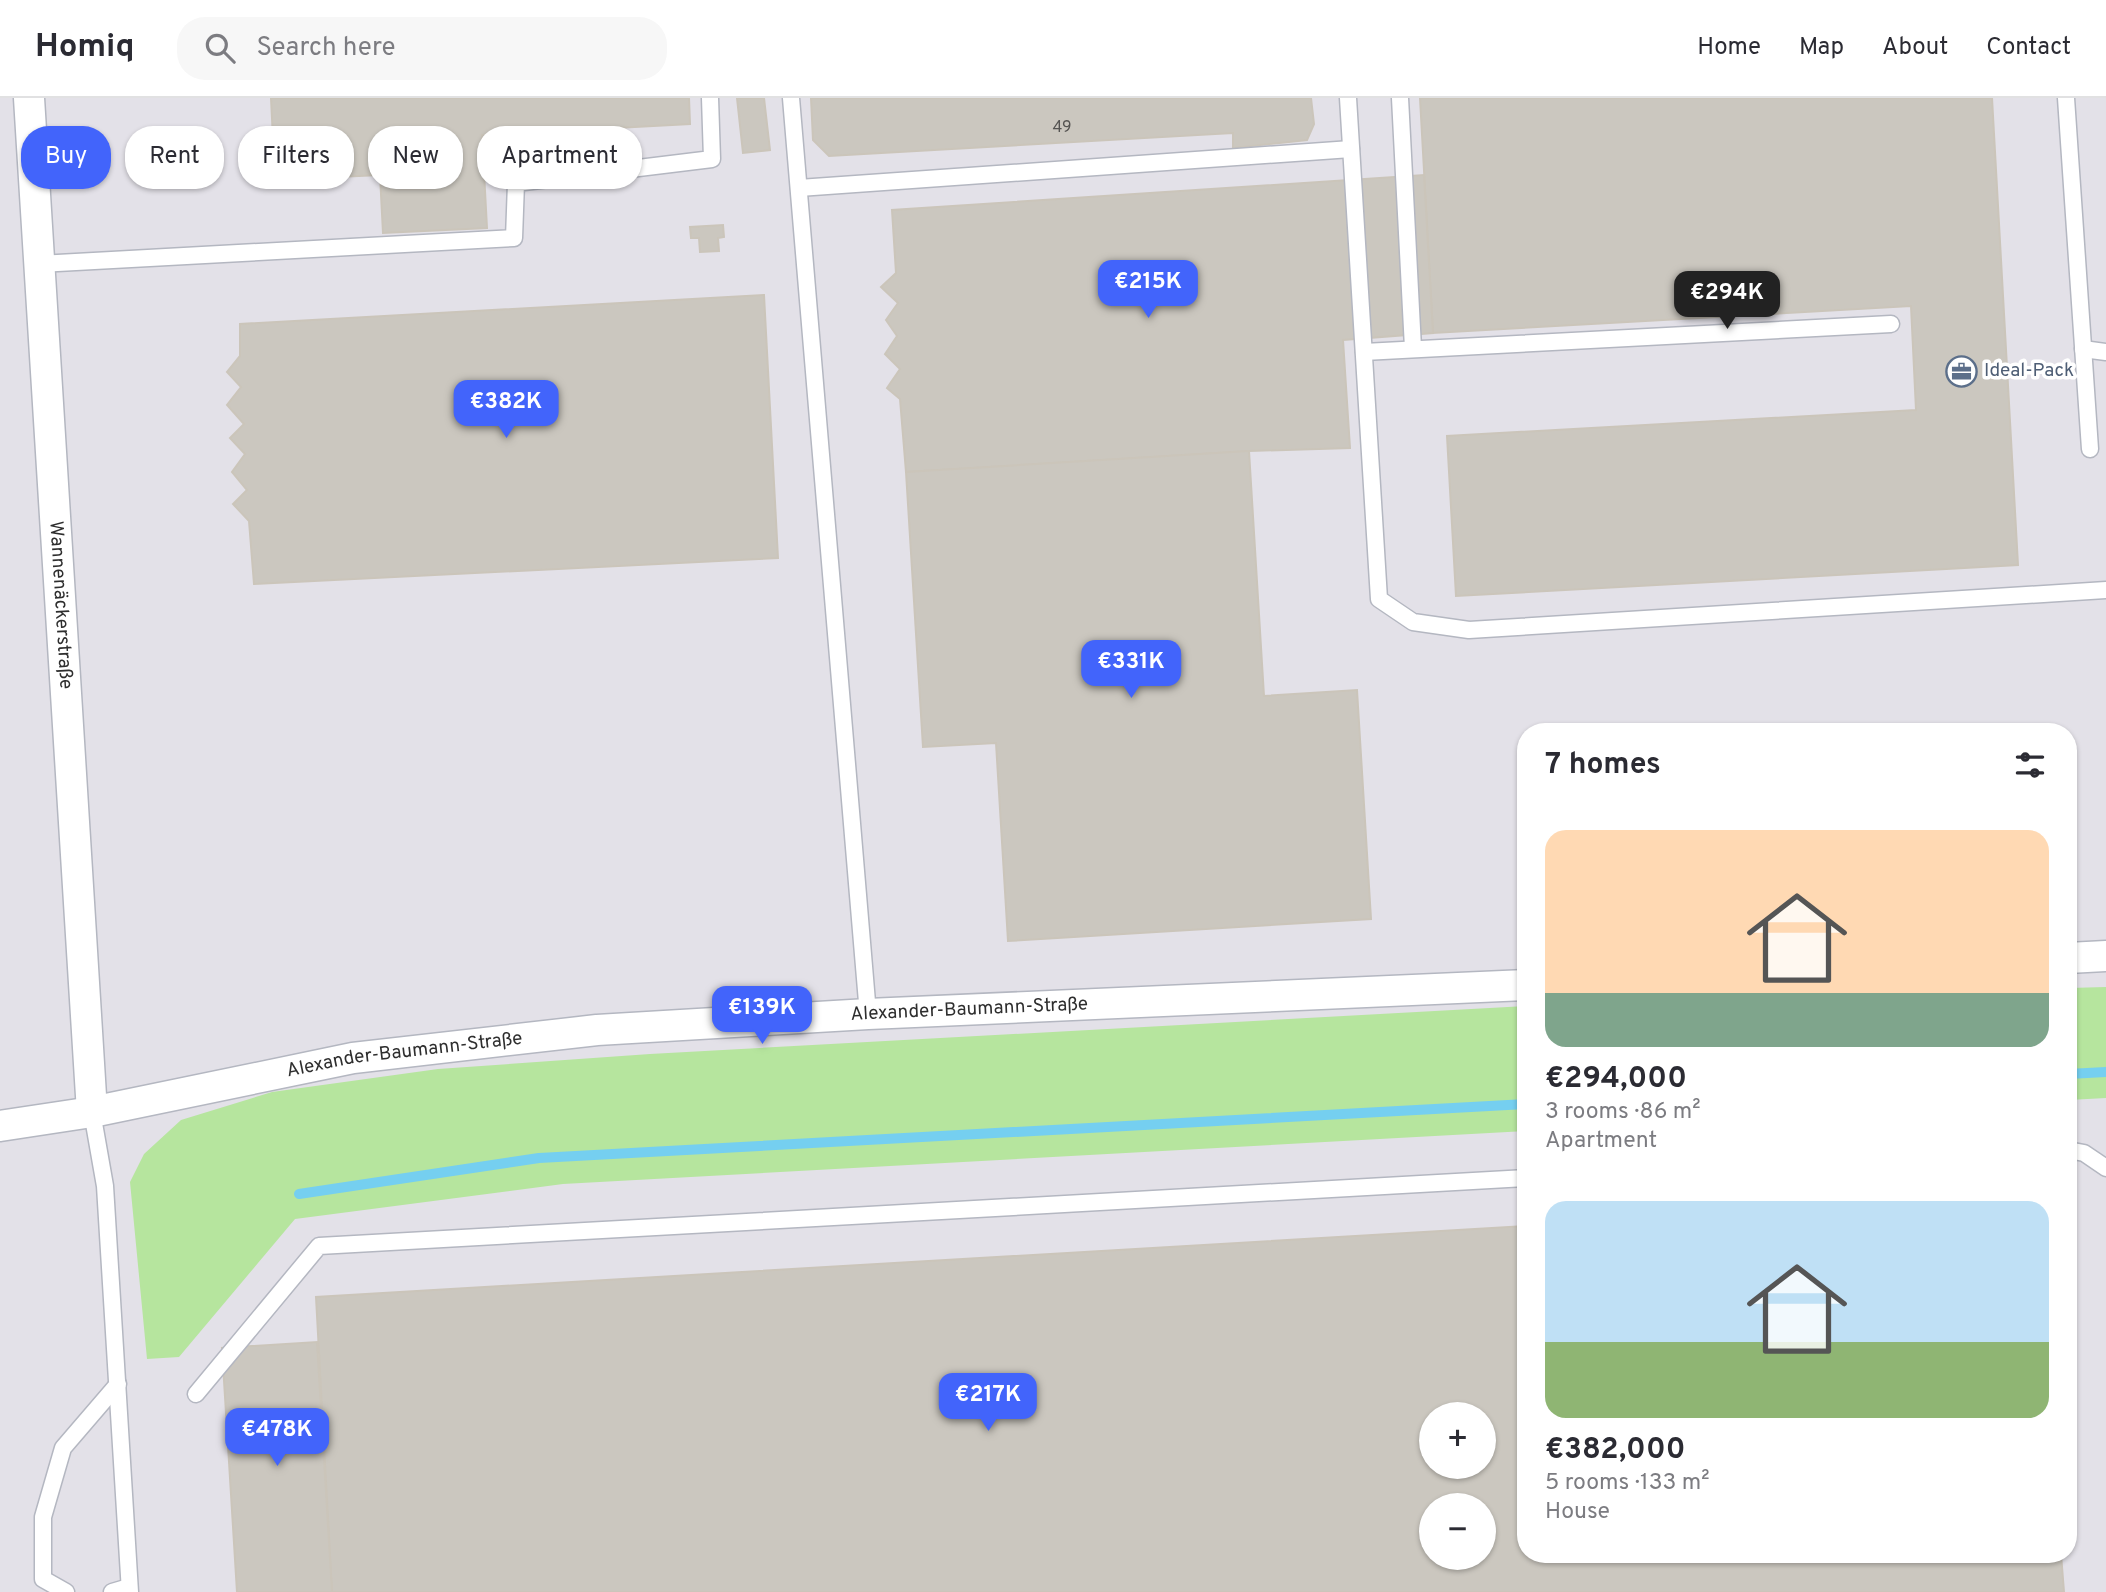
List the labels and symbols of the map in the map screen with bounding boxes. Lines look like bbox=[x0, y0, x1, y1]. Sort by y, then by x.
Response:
house number: 49 bbox=[1052, 118, 1072, 138]
pin: €215K bbox=[1099, 260, 1197, 320]
pin: €294K bbox=[1678, 272, 1776, 331]
office icon: Ideal-Pack bbox=[1944, 354, 1978, 388]
place label: Ideal-Pack bbox=[1984, 359, 2074, 383]
pin: €382K bbox=[457, 380, 555, 440]
street label: Wannenäckerstraße bbox=[43, 520, 78, 690]
pin: €331K bbox=[1082, 640, 1180, 700]
pin: €139K bbox=[713, 986, 811, 1046]
street label: Alexander-Baumann-Straße bbox=[850, 992, 1089, 1027]
street label: Alexander-Baumann-Straße bbox=[284, 1027, 524, 1083]
pin: €217K bbox=[939, 1374, 1037, 1433]
pin: €478K bbox=[228, 1408, 326, 1468]

